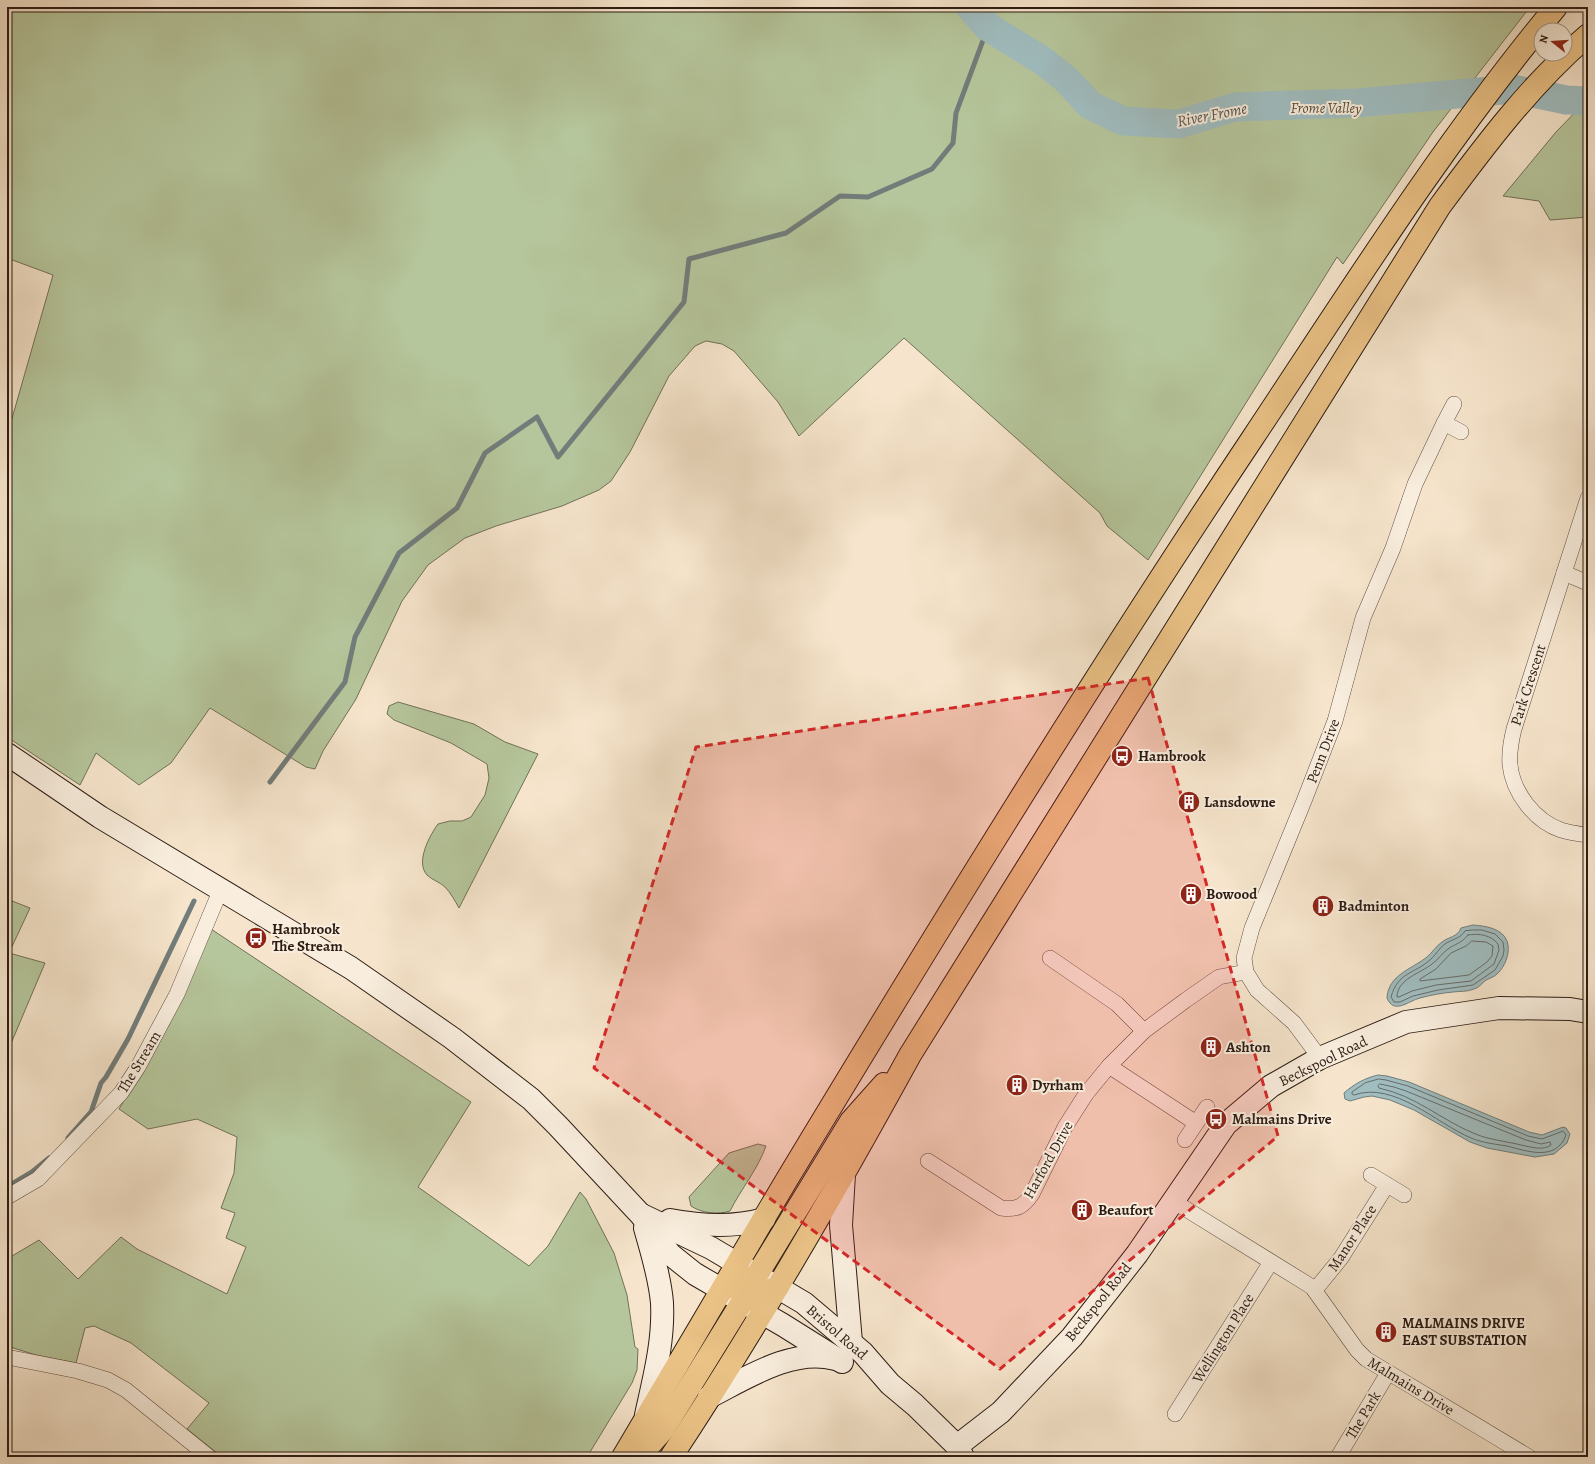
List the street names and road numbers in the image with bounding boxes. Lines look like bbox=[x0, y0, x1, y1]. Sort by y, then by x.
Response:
street label: Park Crescent bbox=[1505, 642, 1551, 728]
street label: Penn Drive bbox=[1302, 716, 1345, 786]
street label: The Stream bbox=[113, 1027, 166, 1097]
street label: Beckspool Road bbox=[1275, 1031, 1371, 1091]
street label: Harford Drive bbox=[1018, 1117, 1078, 1203]
street label: Manor Place bbox=[1323, 1201, 1381, 1275]
street label: Beckspool Road bbox=[1060, 1258, 1137, 1346]
street label: Wellington Place bbox=[1187, 1289, 1259, 1388]
street label: Bristol Road bbox=[802, 1300, 873, 1365]
street label: Malmains Drive bbox=[1364, 1352, 1458, 1420]
street label: The Park bbox=[1341, 1387, 1385, 1443]

